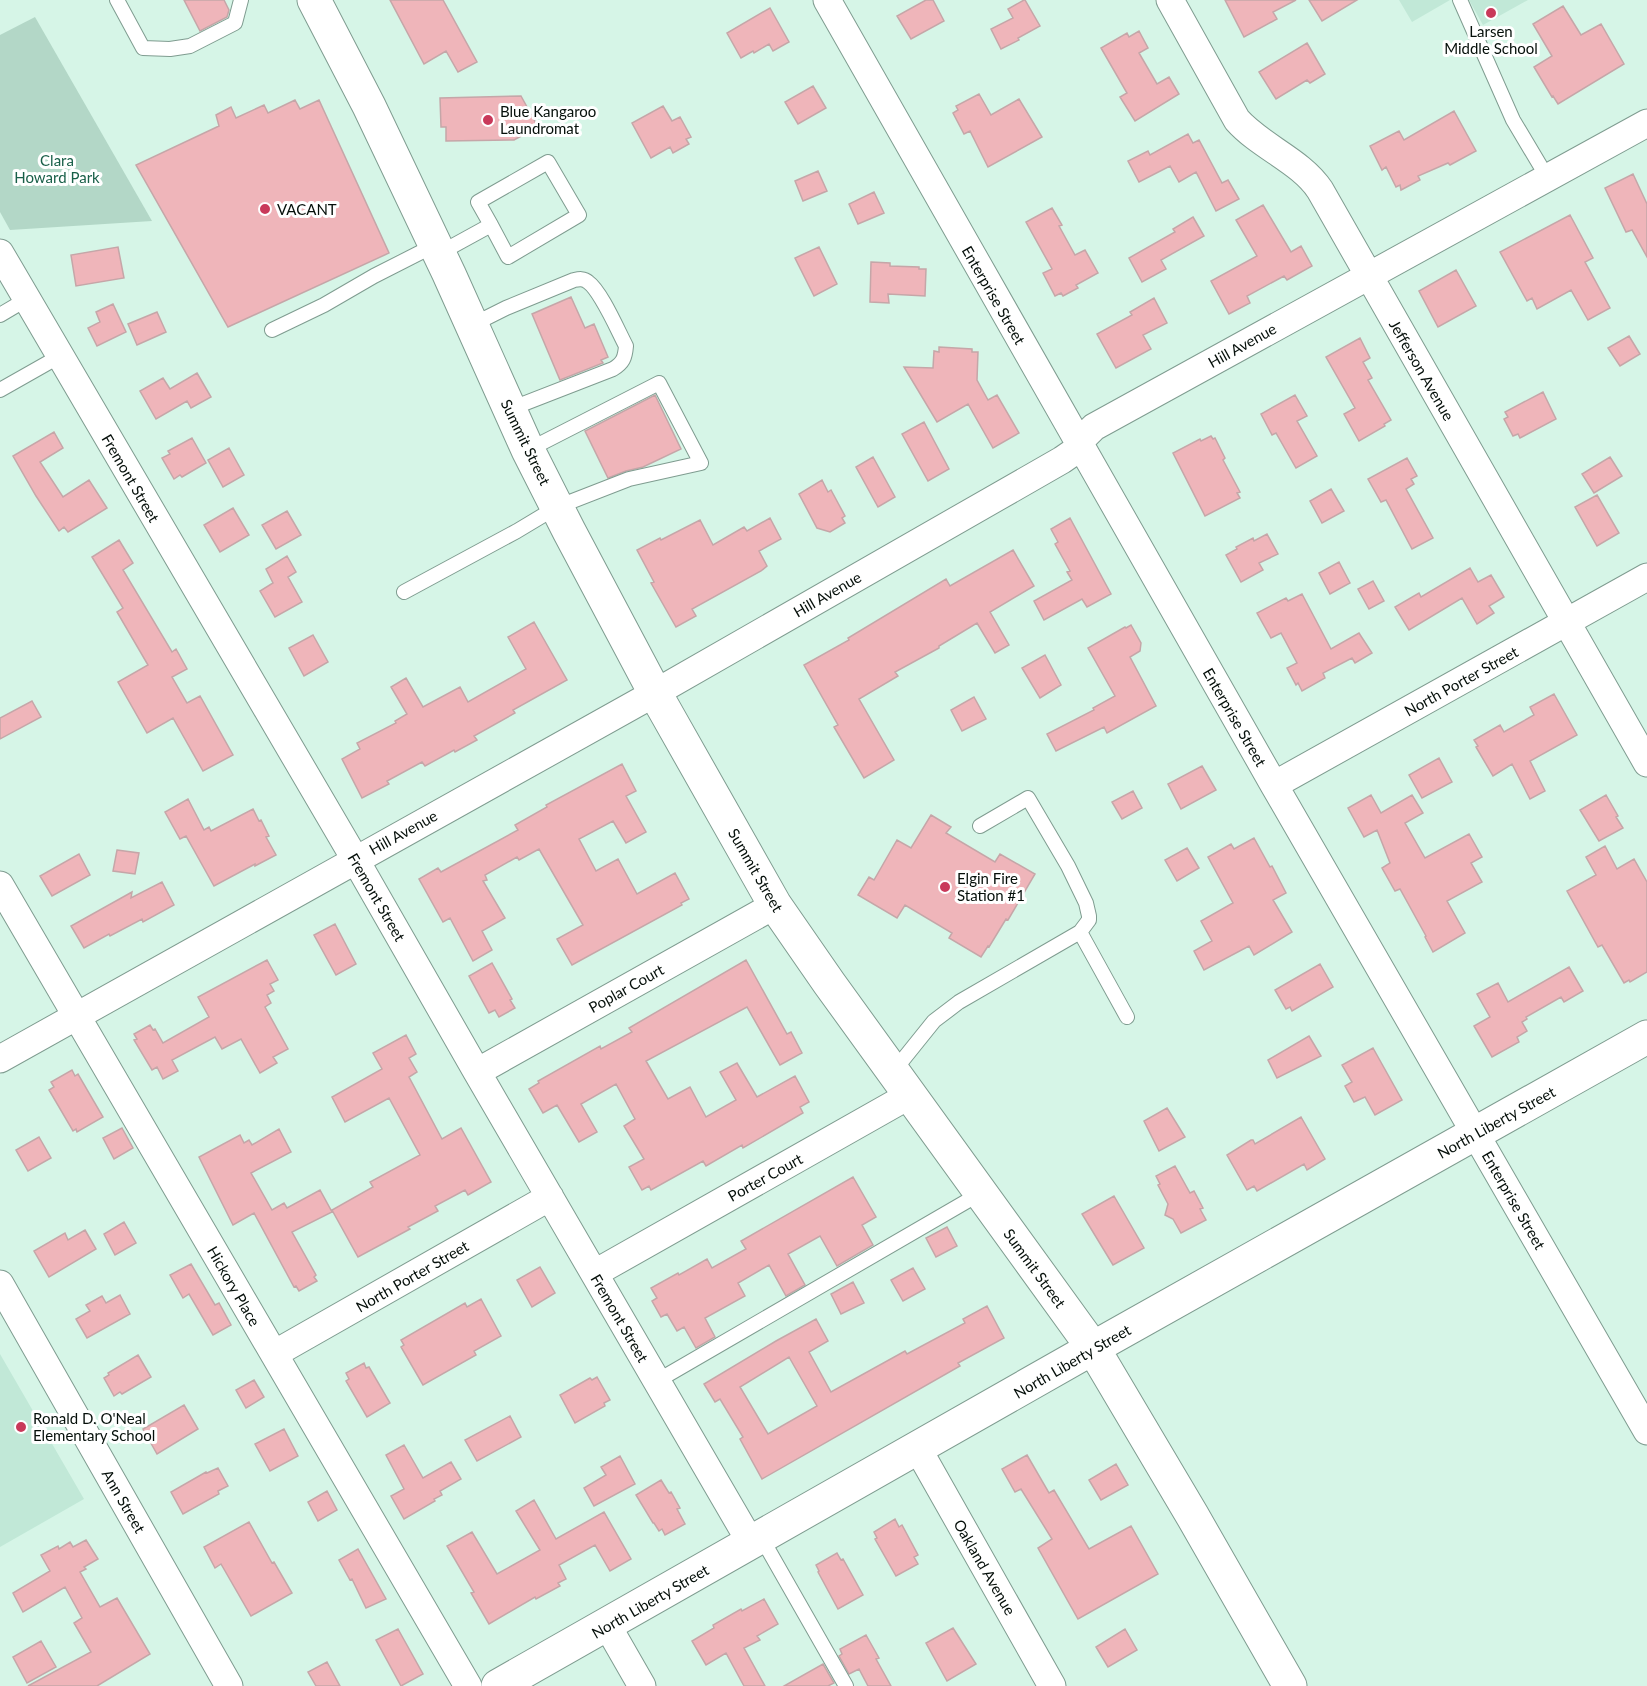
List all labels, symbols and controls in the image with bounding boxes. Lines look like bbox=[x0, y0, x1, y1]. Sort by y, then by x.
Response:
marker: Larsen Middle School bbox=[1484, 6, 1498, 20]
place label: Larsen Middle School bbox=[1444, 22, 1538, 57]
place label: Blue Kangaroo Laundromat bbox=[500, 102, 596, 137]
marker: Blue Kangaroo Laundromat bbox=[481, 113, 495, 127]
park label: Clara Howard Park bbox=[14, 151, 100, 186]
place label: VACANT bbox=[277, 200, 337, 218]
marker: VACANT bbox=[258, 202, 272, 216]
street label: Enterprise Street bbox=[959, 243, 1030, 348]
street label: Jefferson Avenue bbox=[1386, 316, 1458, 424]
street label: Hill Avenue bbox=[1205, 319, 1279, 371]
street label: Summit Street bbox=[497, 396, 555, 488]
street label: Fremont Street bbox=[99, 431, 164, 526]
street label: Hill Avenue bbox=[790, 567, 864, 621]
street label: North Porter Street bbox=[1401, 642, 1521, 720]
street label: Enterprise Street bbox=[1200, 665, 1271, 770]
street label: Hill Avenue bbox=[366, 806, 440, 858]
street label: Summit Street bbox=[725, 825, 787, 915]
street label: Fremont Street bbox=[345, 850, 410, 945]
place label: Elgin Fire Station #1 bbox=[957, 869, 1025, 904]
marker: Elgin Fire Station #1 bbox=[938, 880, 952, 894]
street label: Poplar Court bbox=[585, 960, 667, 1016]
street label: North Liberty Street bbox=[1434, 1082, 1559, 1162]
street label: Enterprise Street bbox=[1479, 1148, 1550, 1253]
street label: Porter Court bbox=[725, 1149, 806, 1205]
street label: Summit Street bbox=[1000, 1225, 1070, 1312]
street label: North Porter Street bbox=[352, 1236, 472, 1316]
street label: Hickory Place bbox=[204, 1243, 264, 1329]
street label: Fremont Street bbox=[588, 1271, 653, 1366]
street label: North Liberty Street bbox=[1010, 1320, 1134, 1402]
place label: Ronald D. O'Neal Elementary School bbox=[33, 1409, 155, 1444]
marker: Ronald D. O'Neal Elementary School bbox=[14, 1420, 28, 1434]
street label: Ann Street bbox=[99, 1466, 150, 1536]
street label: Oakland Avenue bbox=[950, 1516, 1020, 1618]
street label: North Liberty Street bbox=[588, 1560, 712, 1642]

